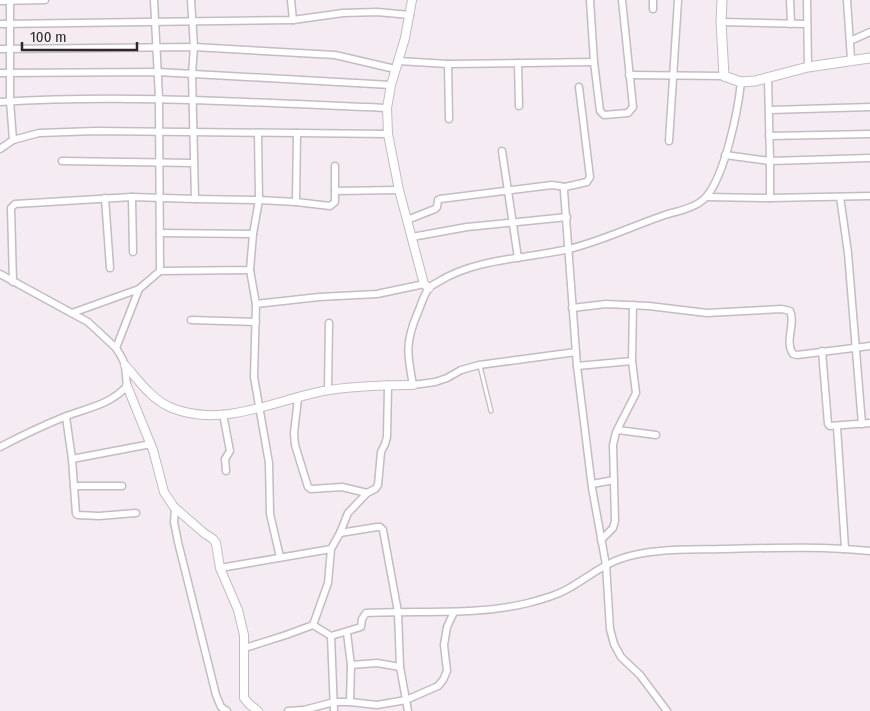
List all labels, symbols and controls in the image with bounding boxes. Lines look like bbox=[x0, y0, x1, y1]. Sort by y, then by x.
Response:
scale bar bbox=[22, 20, 138, 52]
text: 100 m bbox=[30, 28, 67, 46]

